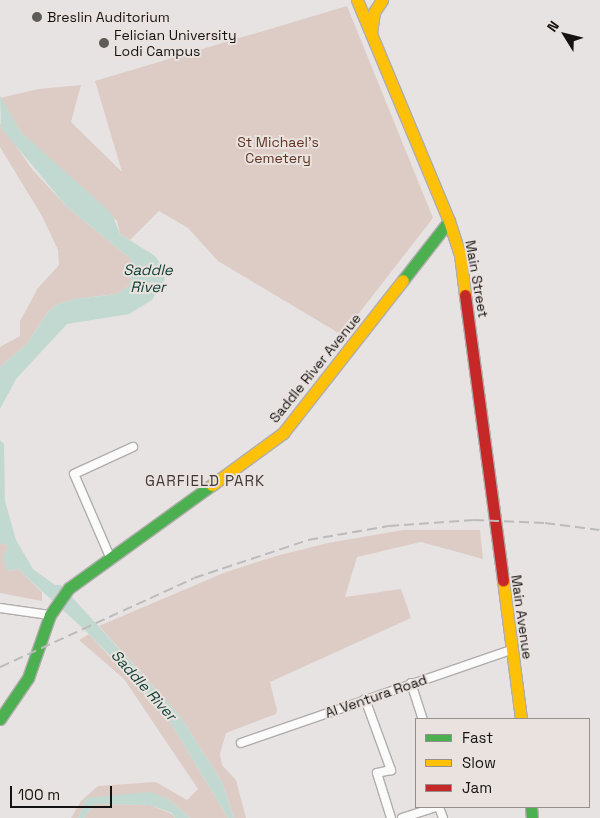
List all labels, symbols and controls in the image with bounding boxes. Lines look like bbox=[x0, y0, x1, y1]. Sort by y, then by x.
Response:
place label: Breslin Auditorium bbox=[47, 9, 170, 25]
north arrow bbox=[540, 10, 590, 60]
marker: Breslin Auditorium bbox=[31, 11, 43, 23]
text: N bbox=[543, 17, 563, 35]
place label: Felician University Lodi Campus bbox=[114, 27, 236, 59]
marker: Felician University Lodi Campus bbox=[98, 37, 110, 49]
park label: St Michael's Cemetery bbox=[237, 134, 319, 166]
street label: Main Street bbox=[462, 239, 492, 319]
water label: Saddle River bbox=[123, 260, 173, 295]
street label: Saddle River Avenue bbox=[266, 310, 364, 426]
district label: GARFIELD PARK bbox=[143, 472, 267, 490]
street label: Main Avenue bbox=[508, 574, 536, 660]
water label: Saddle River bbox=[108, 646, 180, 724]
street label: Al Ventura Road bbox=[323, 671, 429, 721]
legend bbox=[415, 718, 590, 808]
text: Fast bbox=[462, 728, 493, 747]
text: Slow bbox=[462, 753, 496, 772]
scale bar bbox=[12, 776, 115, 808]
text: Jam bbox=[462, 778, 492, 797]
text: 100 m bbox=[18, 785, 60, 804]

